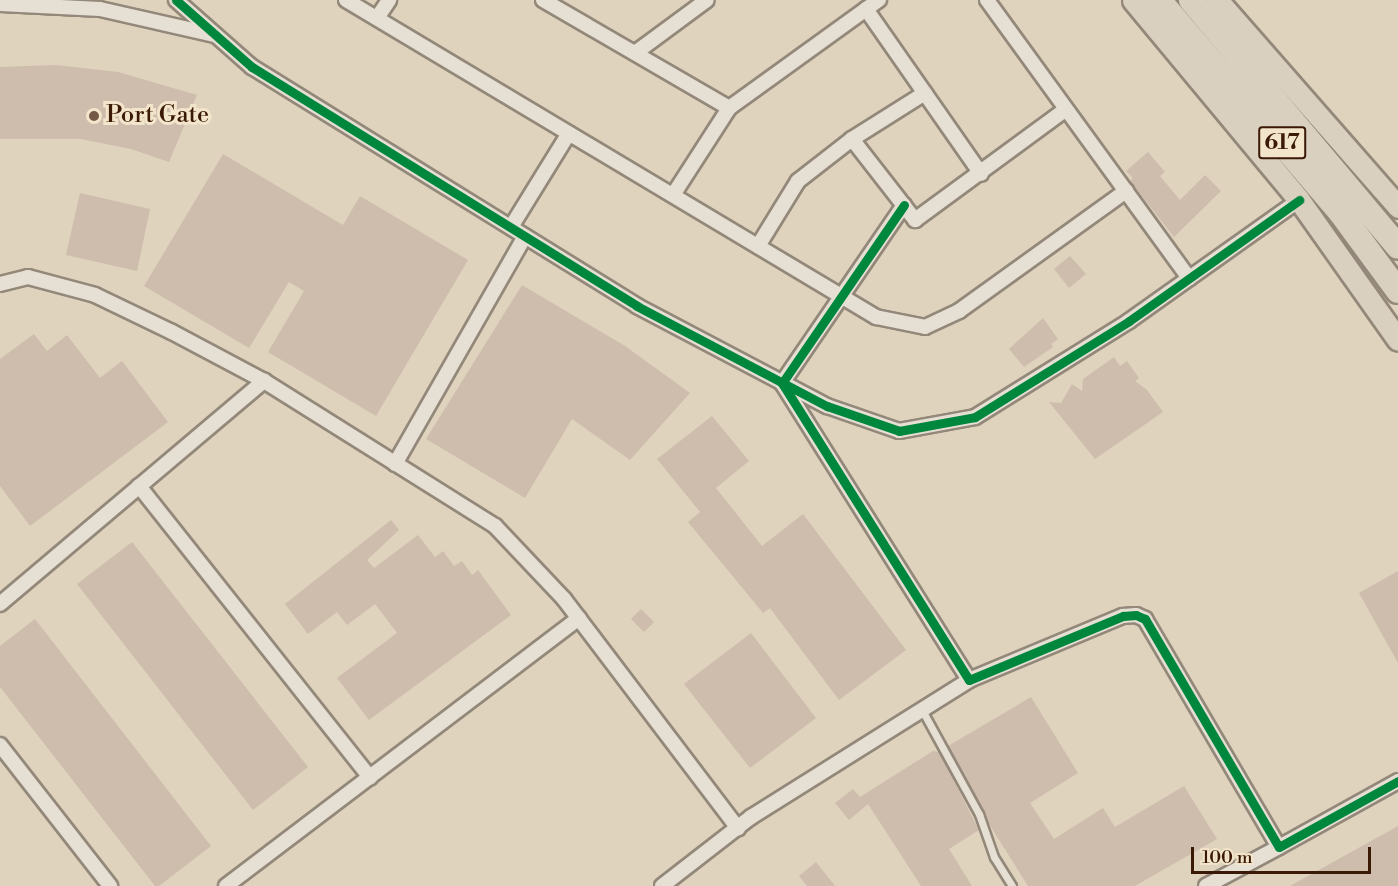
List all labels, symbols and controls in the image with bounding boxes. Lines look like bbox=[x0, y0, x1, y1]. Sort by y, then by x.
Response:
place label: Port Gate bbox=[106, 102, 209, 130]
marker: Port Gate bbox=[87, 109, 101, 123]
road number: 617 bbox=[1258, 124, 1306, 162]
scale bar bbox=[1194, 835, 1374, 873]
text: 100 m bbox=[1202, 846, 1253, 869]

